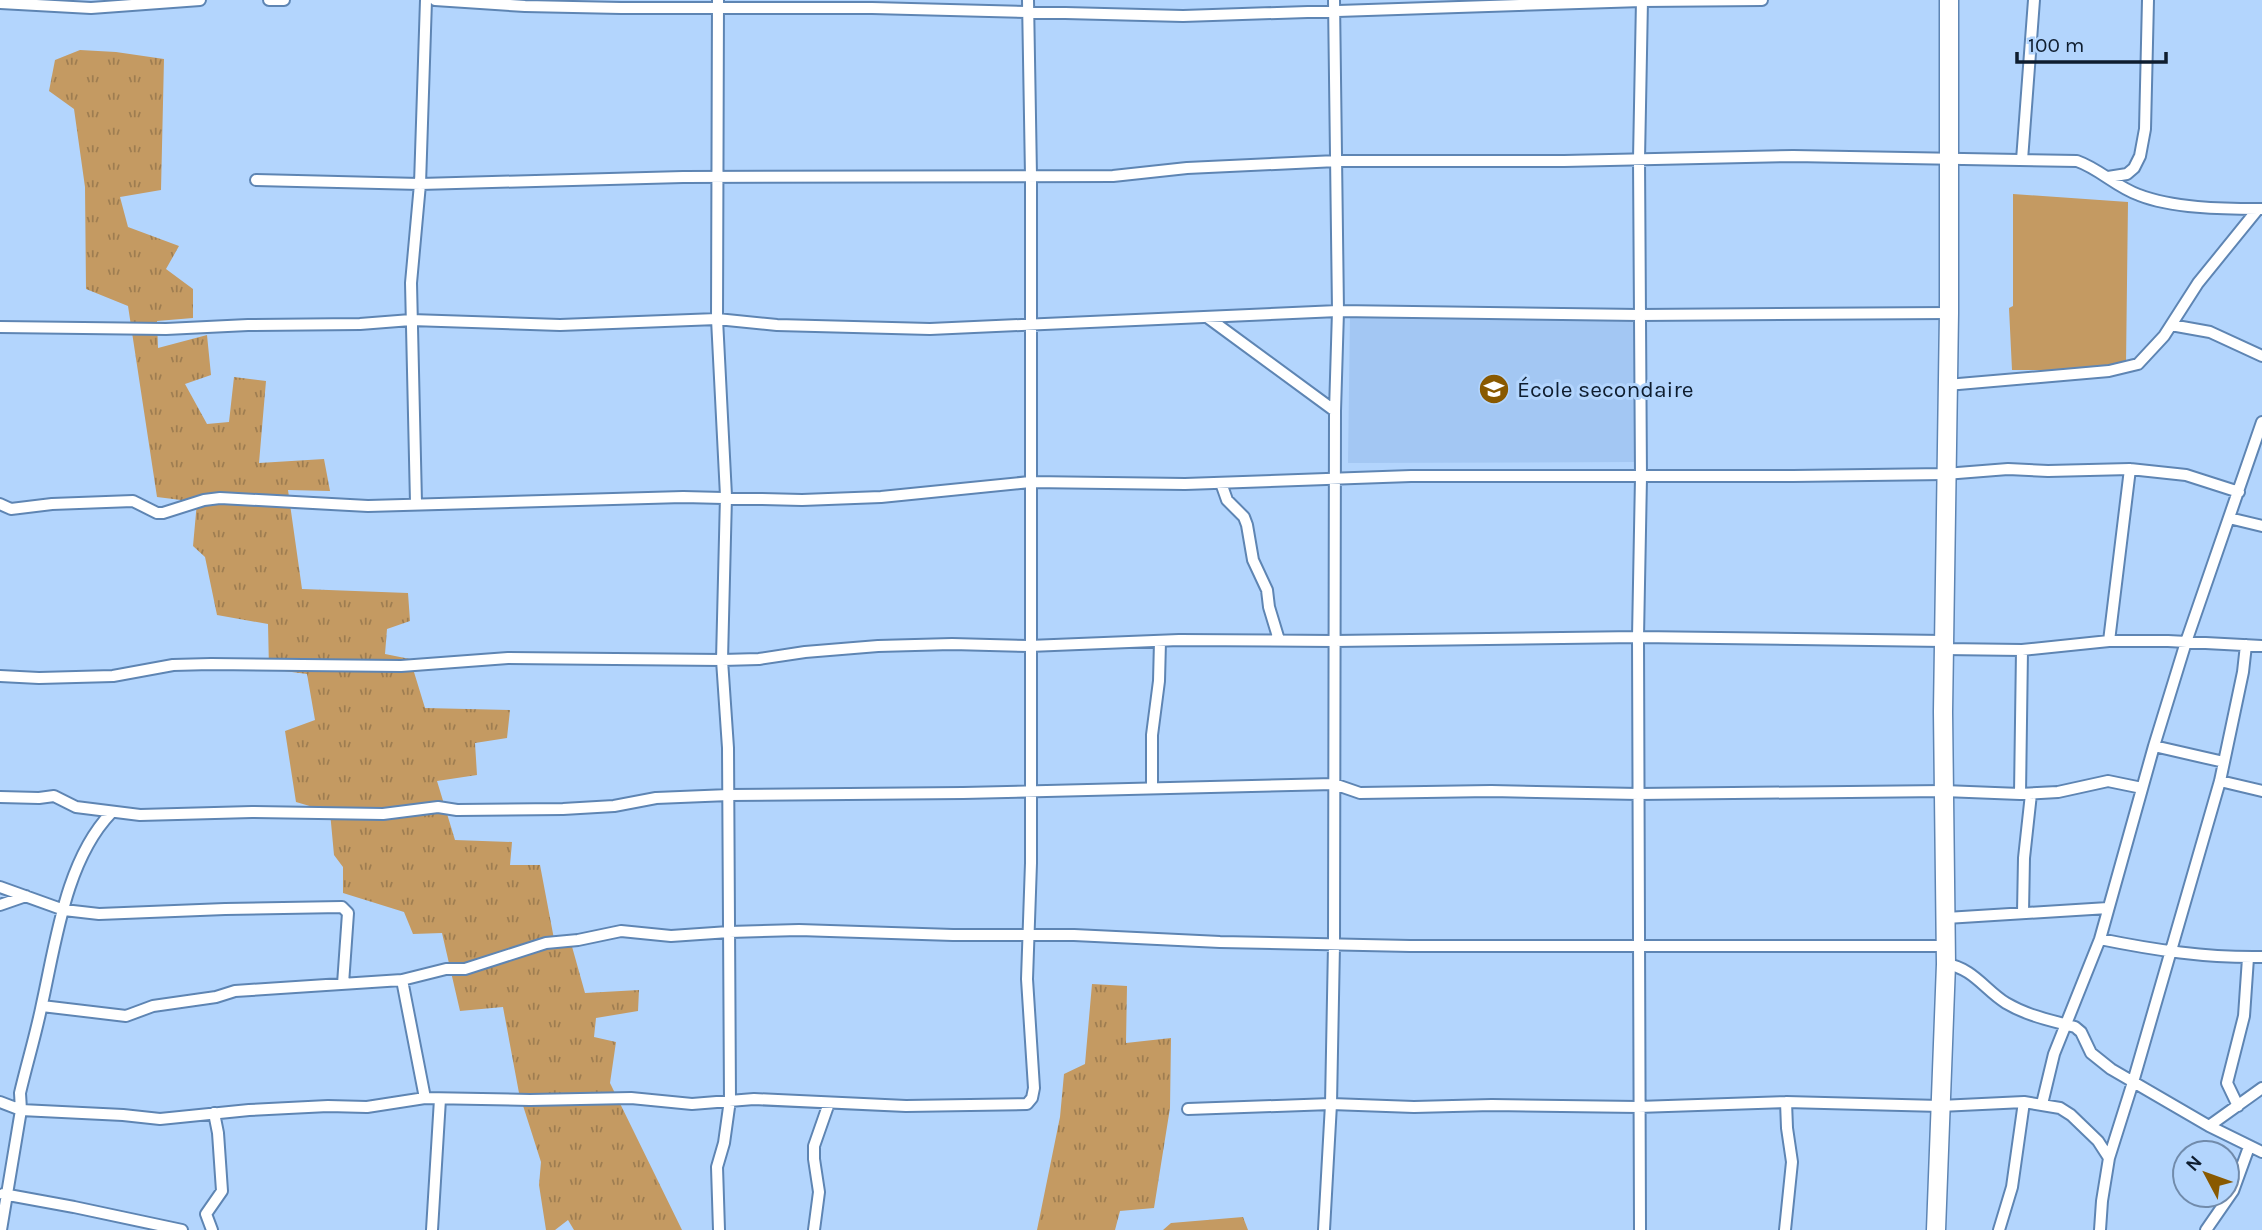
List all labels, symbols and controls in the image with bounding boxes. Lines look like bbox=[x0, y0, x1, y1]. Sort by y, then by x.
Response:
scale bar bbox=[2017, 21, 2166, 65]
text: 100 m bbox=[2028, 33, 2085, 57]
school or university icon: École secondaire bbox=[1477, 372, 1511, 406]
place label: École secondaire bbox=[1517, 376, 1694, 403]
north arrow bbox=[2171, 1139, 2241, 1209]
text: N bbox=[2181, 1151, 2207, 1176]

